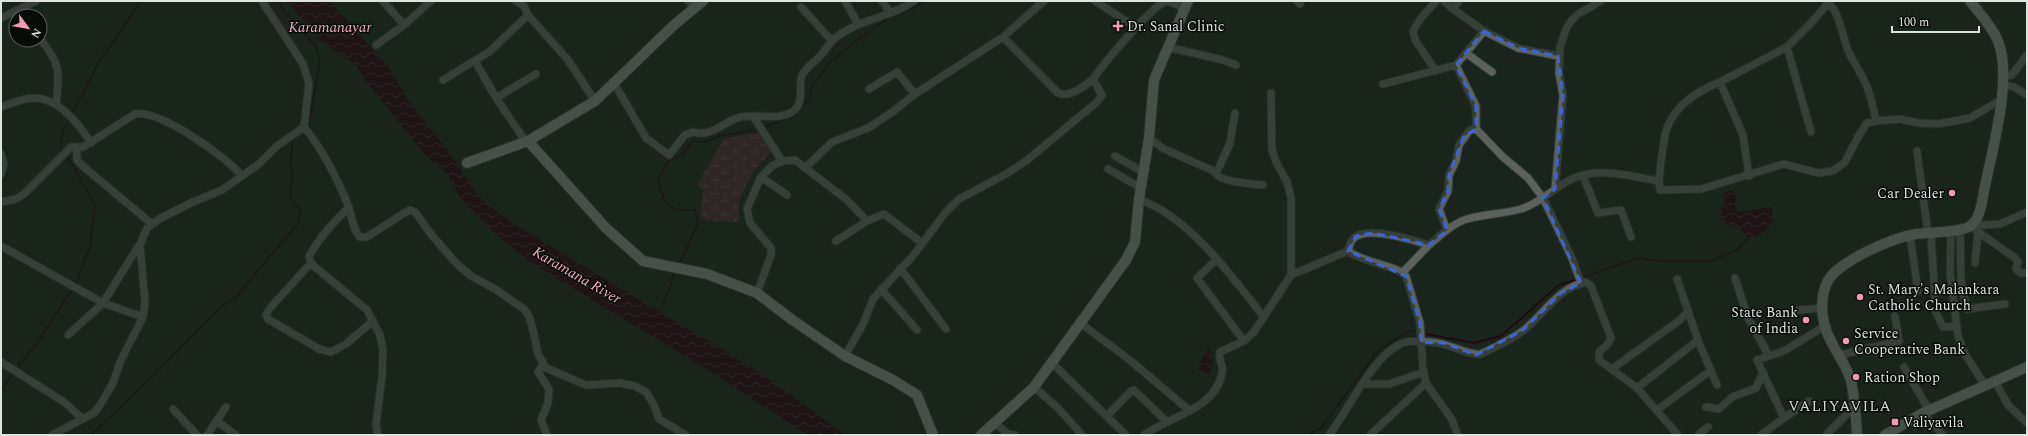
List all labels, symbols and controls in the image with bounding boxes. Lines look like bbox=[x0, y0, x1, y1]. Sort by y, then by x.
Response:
north arrow bbox=[8, 8, 48, 48]
scale bar bbox=[1892, 8, 1979, 34]
text: 100 m bbox=[1898, 13, 1929, 32]
water label: Karamanayar bbox=[288, 16, 372, 39]
place label: Dr. Sanal Clinic bbox=[1127, 16, 1225, 37]
marker: Dr. Sanal Clinic bbox=[1112, 20, 1124, 32]
text: N bbox=[26, 25, 46, 41]
place label: Car Dealer bbox=[1877, 183, 1944, 204]
marker: Car Dealer bbox=[1947, 188, 1957, 198]
water label: Karamana River bbox=[528, 241, 626, 311]
place label: St. Mary's Malankara Catholic Church bbox=[1868, 279, 2000, 316]
marker: St. Mary's Malankara Catholic Church bbox=[1855, 292, 1865, 302]
place label: State Bank of India bbox=[1731, 302, 1798, 339]
marker: State Bank of India bbox=[1801, 315, 1811, 325]
place label: Service Cooperative Bank bbox=[1854, 323, 1965, 360]
marker: Service Cooperative Bank bbox=[1841, 336, 1851, 346]
place label: Ration Shop bbox=[1864, 367, 1940, 388]
marker: Ration Shop bbox=[1851, 372, 1861, 382]
district label: VALIYAVILA bbox=[1788, 395, 1892, 418]
place label: Valiyavila bbox=[1903, 412, 1964, 433]
marker: Valiyavila bbox=[1890, 417, 1900, 427]

